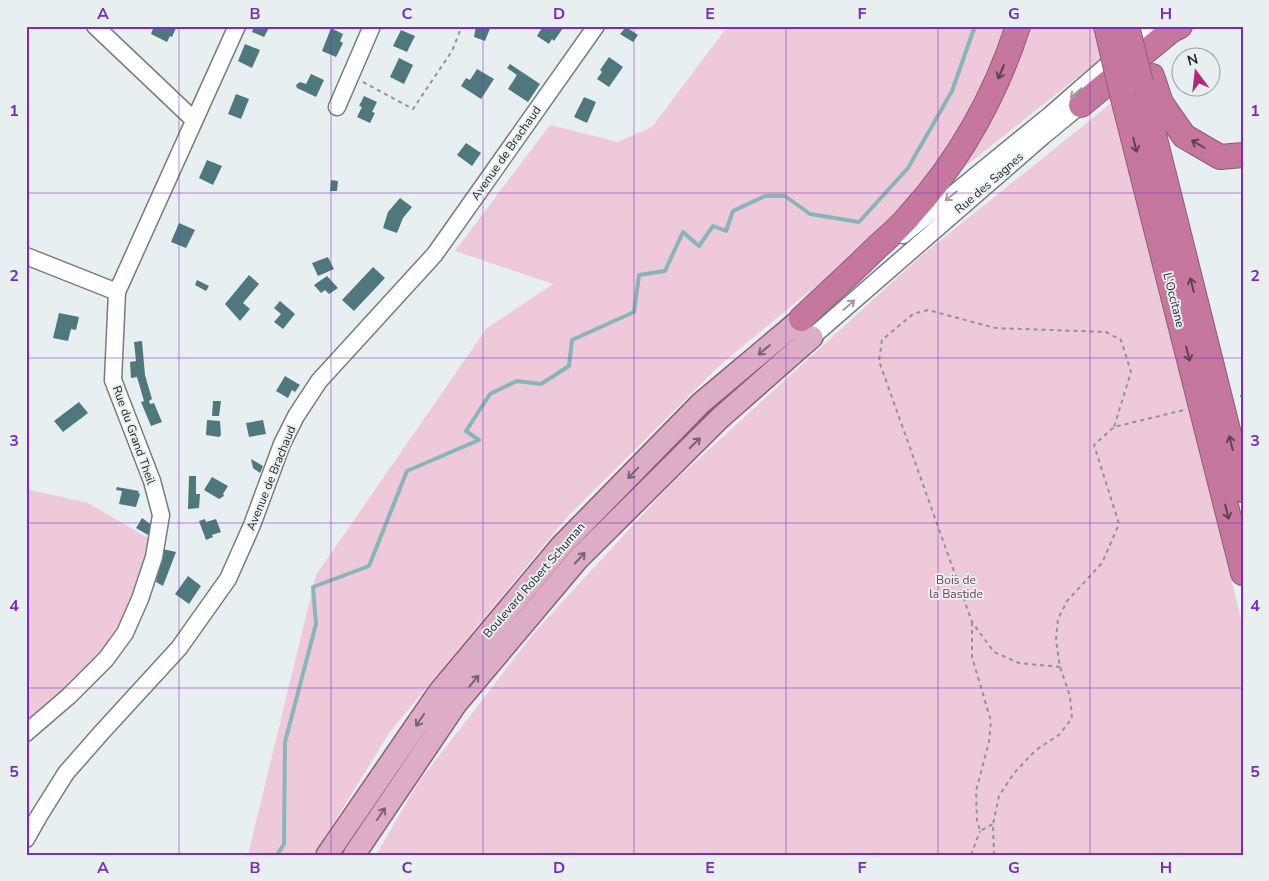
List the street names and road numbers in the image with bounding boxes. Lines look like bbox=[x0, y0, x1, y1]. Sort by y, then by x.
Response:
street label: Avenue de Brachaud bbox=[467, 103, 545, 203]
street label: Rue des Sagnes bbox=[951, 149, 1027, 217]
street label: L'Occitane bbox=[1159, 271, 1189, 329]
street label: Rue du Grand Theil bbox=[109, 383, 159, 487]
street label: Avenue de Brachaud bbox=[243, 423, 299, 533]
street label: Boulevard Robert Schuman bbox=[479, 519, 589, 641]

